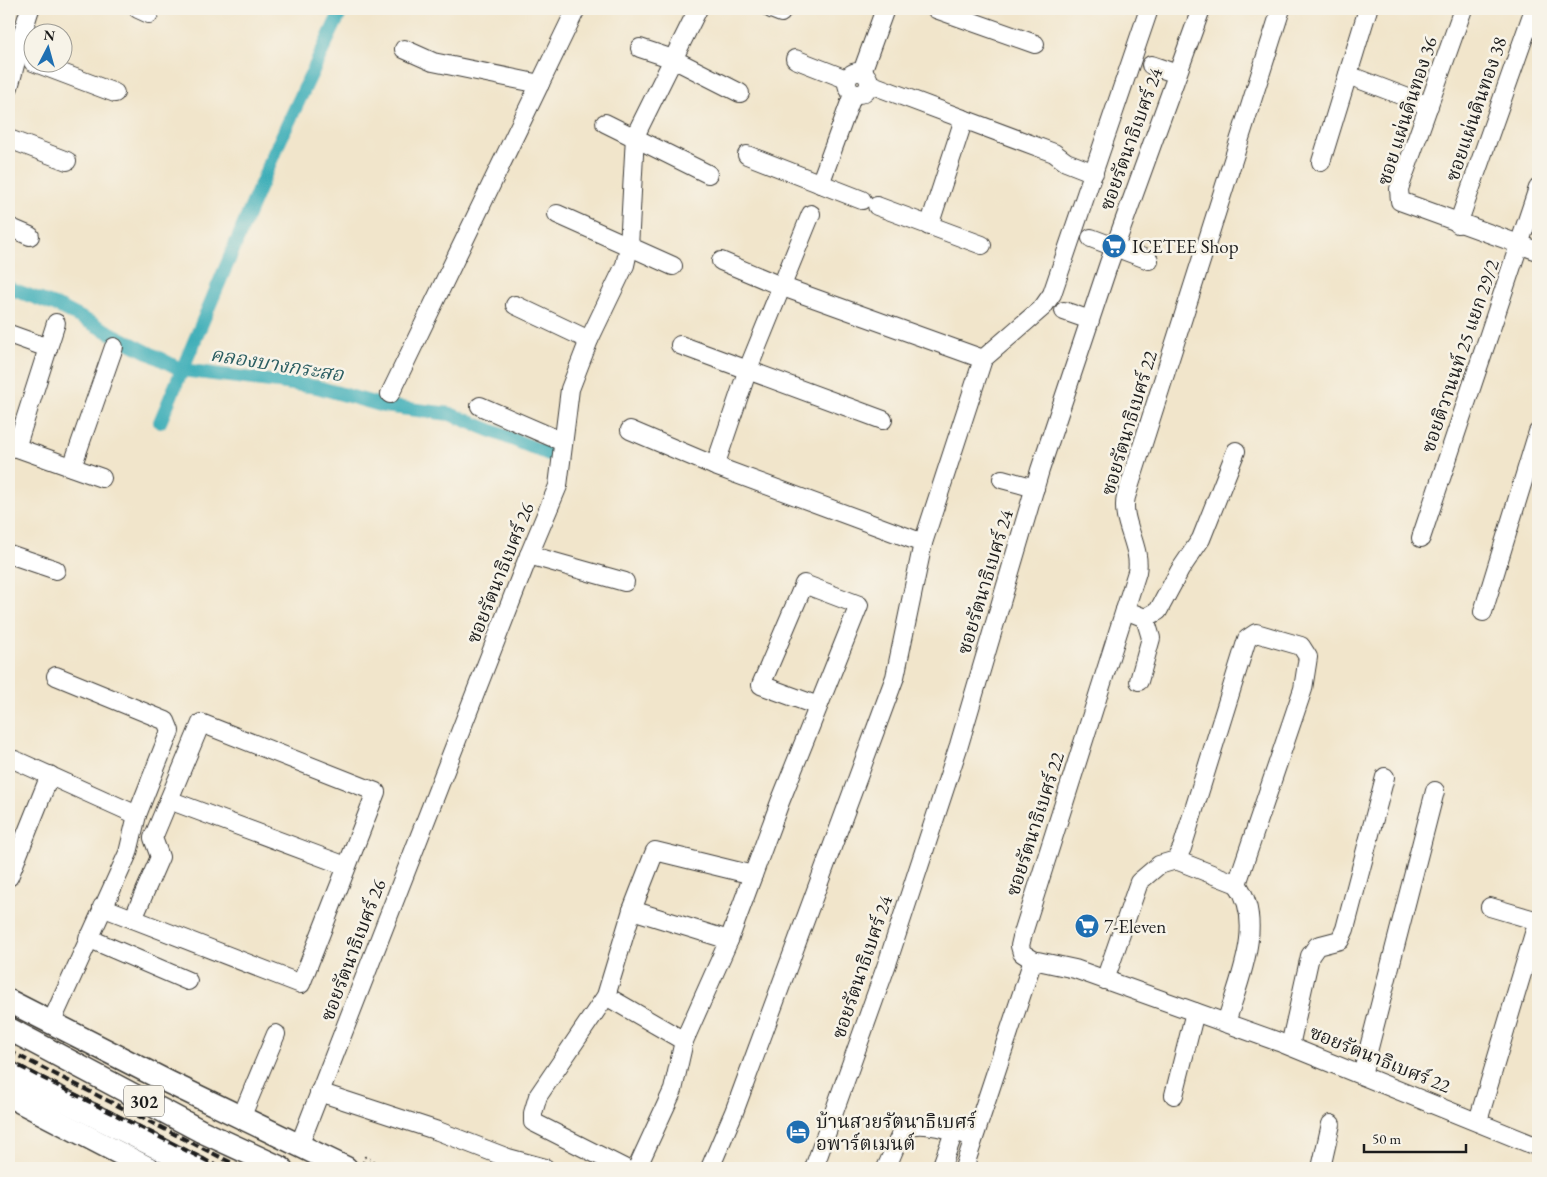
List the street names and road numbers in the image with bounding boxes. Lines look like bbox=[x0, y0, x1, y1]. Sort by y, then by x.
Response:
street label: ซอย แผ่นดินทอง 36 bbox=[1371, 34, 1443, 188]
street label: ซอยแผ่นดินทอง 38 bbox=[1440, 34, 1512, 184]
street label: ซอยรัตนาธิเบศร์ 24 bbox=[1094, 64, 1169, 214]
street label: ซอยติวานนท์ 25 แยก 29/2 bbox=[1415, 256, 1505, 456]
street label: ซอยรัตนาธิเบศร์ 22 bbox=[1095, 348, 1163, 498]
street label: ซอยรัตนาธิเบศร์ 26 bbox=[460, 499, 540, 647]
street label: ซอยรัตนาธิเบศร์ 24 bbox=[951, 506, 1019, 657]
street label: ซอยรัตนาธิเบศร์ 22 bbox=[1000, 749, 1070, 899]
street label: ซอยรัตนาธิเบศร์ 26 bbox=[315, 876, 391, 1024]
street label: ซอยรัตนาธิเบศร์ 24 bbox=[826, 891, 898, 1042]
street label: ซอยรัตนาธิเบศร์ 22 bbox=[1306, 1019, 1454, 1099]
road number: 302 bbox=[124, 1086, 164, 1116]

